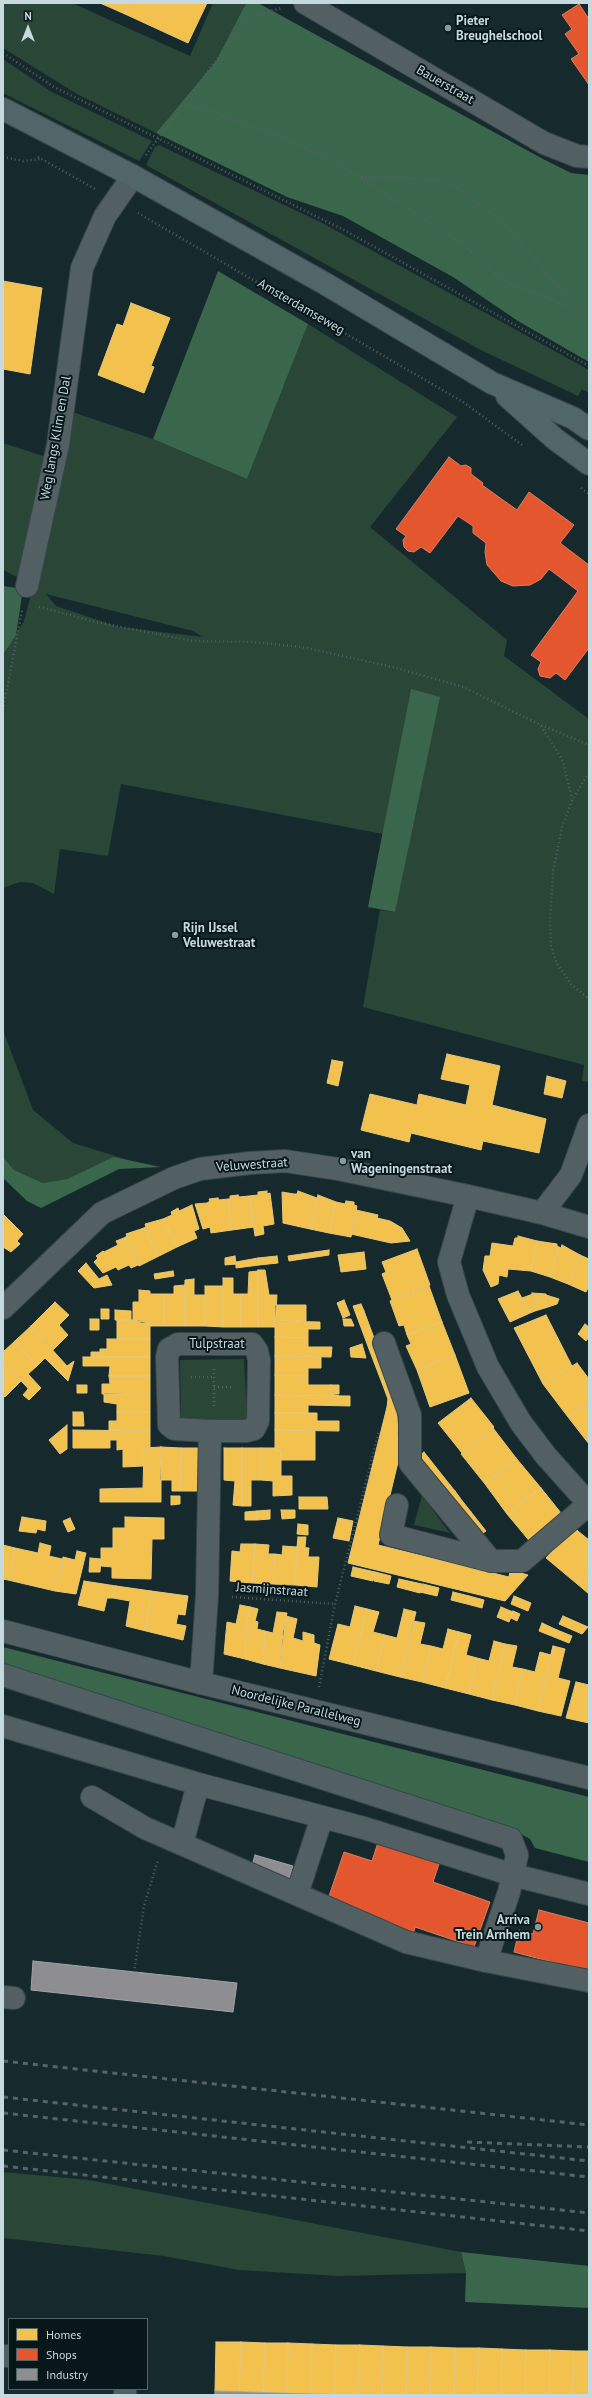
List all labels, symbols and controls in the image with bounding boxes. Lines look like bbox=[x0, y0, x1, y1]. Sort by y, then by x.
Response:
north arrow bbox=[8, 8, 48, 48]
text: N bbox=[24, 9, 32, 23]
place label: Pieter Breughelschool bbox=[456, 13, 542, 44]
marker: Pieter Breughelschool bbox=[443, 23, 453, 33]
street label: Bauerstraat bbox=[414, 62, 476, 108]
street label: Amsterdamseweg bbox=[255, 276, 347, 338]
street label: Weg langs Klim en Dal bbox=[37, 375, 75, 501]
place label: Rijn IJssel Veluwestraat bbox=[183, 920, 255, 951]
marker: Rijn IJssel Veluwestraat bbox=[170, 930, 180, 940]
place label: van Wageningenstraat bbox=[351, 1146, 452, 1177]
street label: Veluwestraat bbox=[216, 1155, 288, 1175]
marker: van Wageningenstraat bbox=[338, 1156, 348, 1166]
street label: Tulpstraat bbox=[189, 1336, 245, 1352]
street label: Jasmijnstraat bbox=[236, 1580, 308, 1600]
street label: Noordelijke Parallelweg bbox=[230, 1682, 362, 1730]
place label: Arriva Trein Arnhem bbox=[455, 1912, 530, 1943]
marker: Arriva Trein Arnhem bbox=[533, 1922, 543, 1932]
legend bbox=[8, 2318, 148, 2390]
text: Homes bbox=[46, 2327, 81, 2342]
text: Shops bbox=[46, 2347, 77, 2362]
text: Industry bbox=[46, 2367, 88, 2382]

